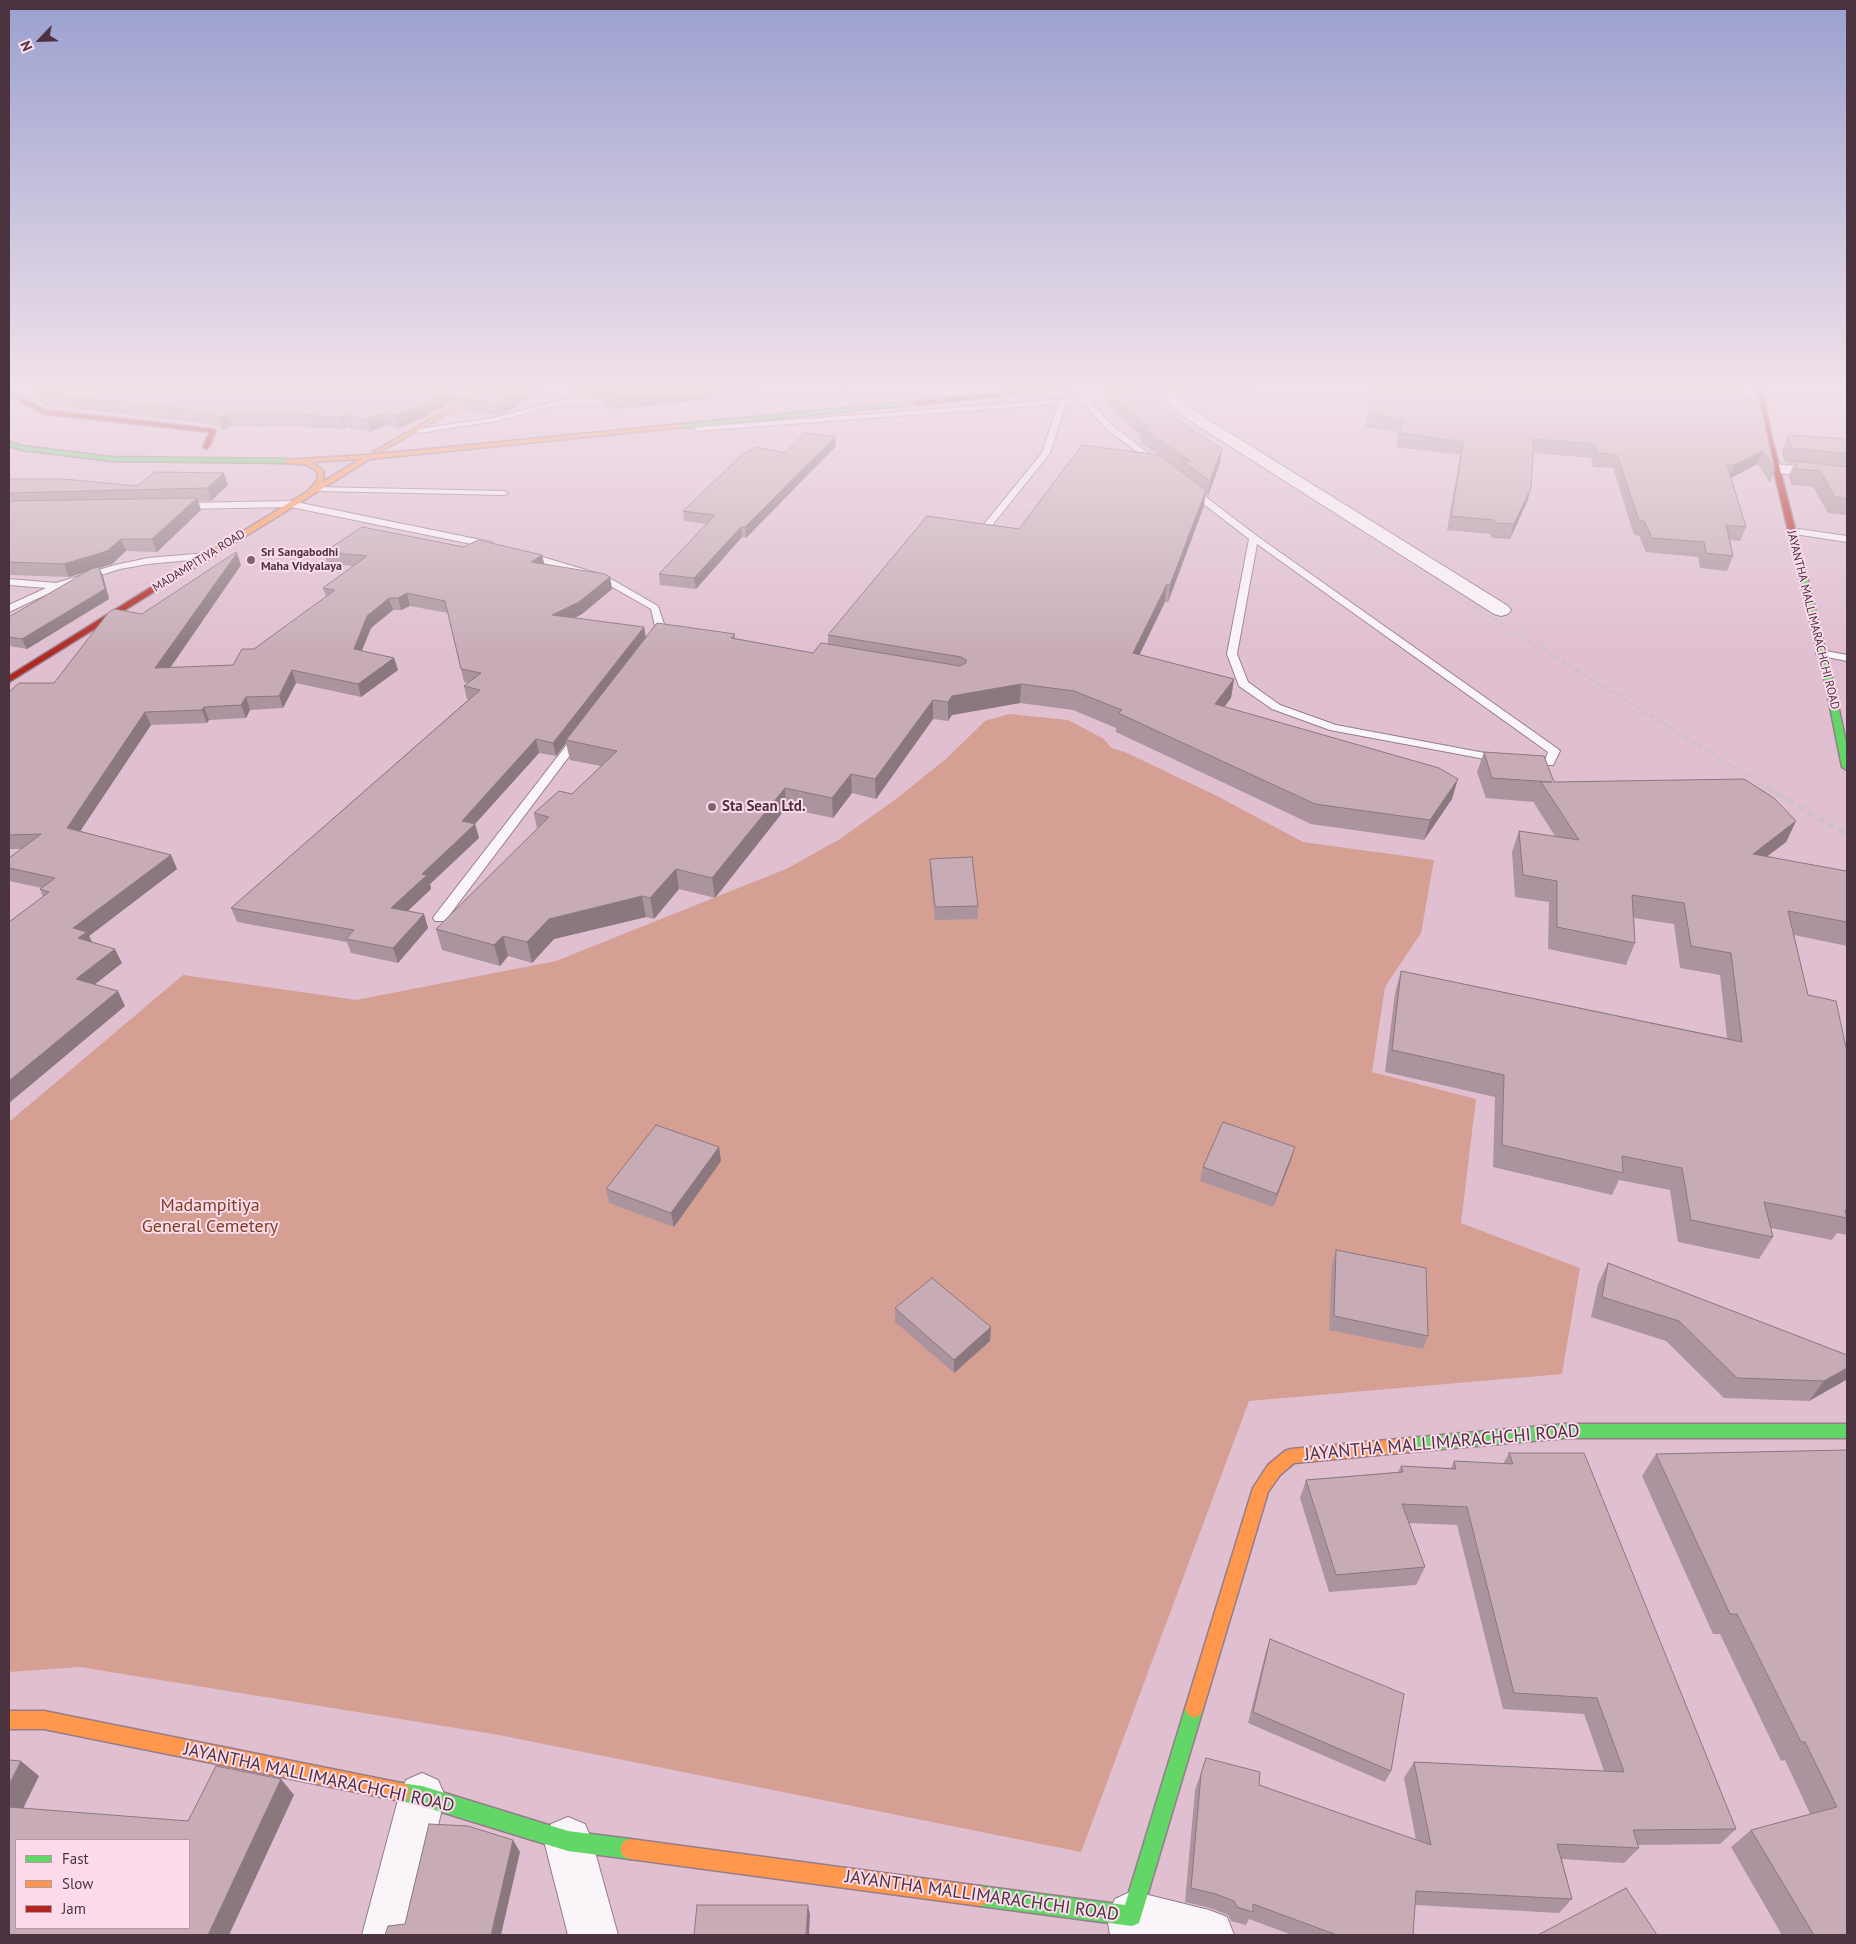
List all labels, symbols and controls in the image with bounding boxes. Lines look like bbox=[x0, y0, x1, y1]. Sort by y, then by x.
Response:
north arrow bbox=[15, 15, 65, 65]
text: N bbox=[16, 38, 36, 54]
street label: MADAMPITIYA ROAD bbox=[150, 527, 248, 595]
street label: JAYANTHA MALLIMARACHCHI ROAD bbox=[1784, 529, 1842, 711]
place label: Sri Sangabodhi Maha Vidyalaya bbox=[261, 546, 342, 574]
marker: Sri Sangabodhi Maha Vidyalaya bbox=[245, 554, 257, 566]
place label: Sta Sean Ltd. bbox=[722, 798, 806, 816]
marker: Sta Sean Ltd. bbox=[706, 801, 718, 813]
park label: Madampitiya General Cemetery bbox=[142, 1195, 278, 1238]
street label: JAYANTHA MALLIMARACHCHI ROAD bbox=[1304, 1420, 1580, 1466]
street label: JAYANTHA MALLIMARACHCHI ROAD bbox=[182, 1739, 456, 1817]
legend bbox=[15, 1839, 190, 1929]
text: Fast bbox=[62, 1849, 89, 1868]
street label: JAYANTHA MALLIMARACHCHI ROAD bbox=[844, 1866, 1120, 1926]
text: Slow bbox=[62, 1874, 93, 1893]
text: Jam bbox=[62, 1899, 86, 1918]

